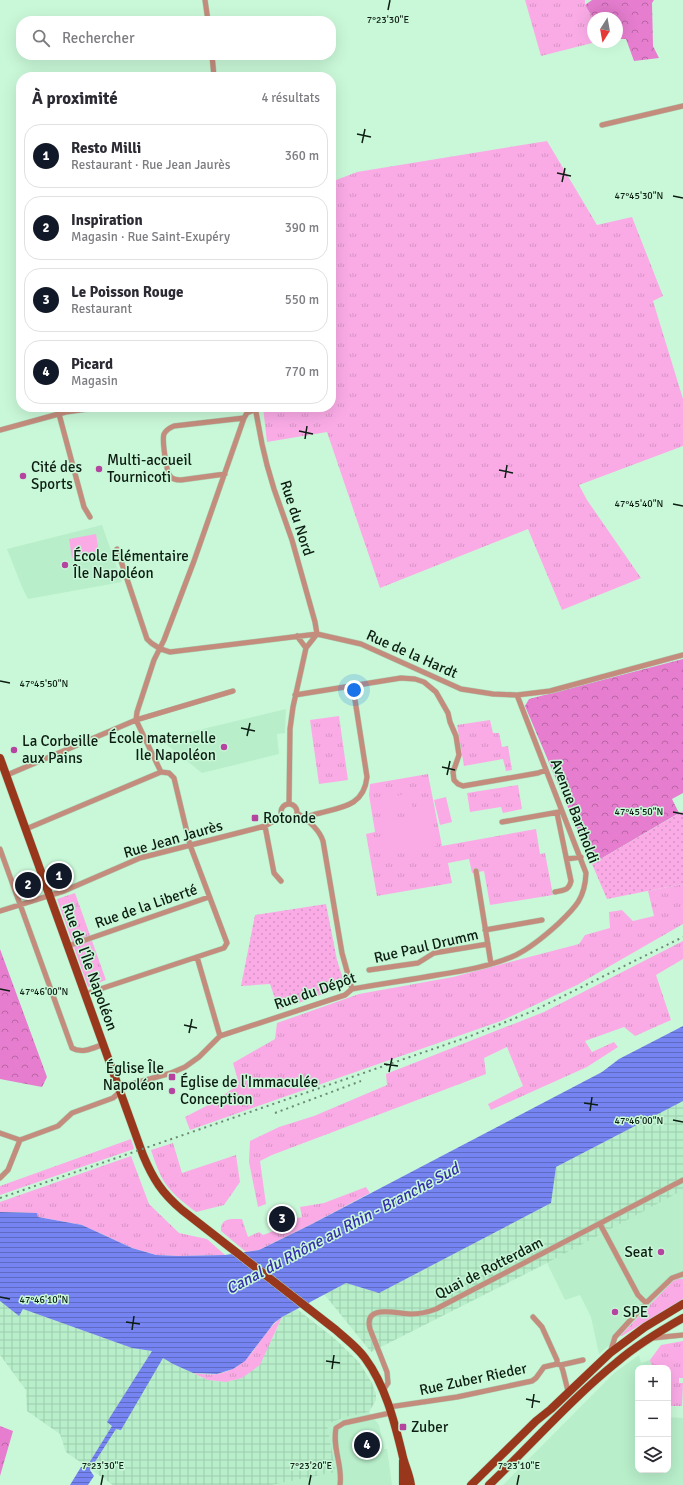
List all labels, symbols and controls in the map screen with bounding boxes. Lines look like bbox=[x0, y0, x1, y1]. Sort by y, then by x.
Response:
north arrow bbox=[587, 12, 623, 48]
text: 7°23'30"E bbox=[367, 14, 409, 26]
search box bbox=[16, 16, 336, 60]
icon: search bbox=[30, 27, 52, 49]
text: Rechercher bbox=[62, 29, 135, 47]
text: À proximité bbox=[32, 88, 118, 109]
text: 4 résultats bbox=[261, 90, 320, 106]
text: Resto Milli bbox=[71, 139, 141, 157]
text: 1 bbox=[42, 148, 50, 164]
text: 360 m bbox=[285, 148, 319, 164]
text: Restaurant · Rue Jean Jaurès bbox=[71, 157, 230, 173]
text: 47°45'30"N bbox=[615, 190, 663, 202]
text: Inspiration bbox=[71, 211, 143, 229]
text: 2 bbox=[42, 220, 50, 236]
text: 390 m bbox=[285, 220, 319, 236]
text: Magasin · Rue Saint-Exupéry bbox=[71, 229, 230, 245]
text: Le Poisson Rouge bbox=[71, 283, 183, 301]
text: 3 bbox=[42, 292, 50, 308]
text: 550 m bbox=[285, 292, 319, 308]
text: Restaurant bbox=[71, 301, 132, 317]
text: Picard bbox=[71, 355, 113, 373]
text: 4 bbox=[42, 364, 50, 380]
text: 770 m bbox=[285, 364, 319, 380]
text: Magasin bbox=[71, 373, 118, 389]
place label: Multi-accueil Tournicoti bbox=[107, 451, 192, 486]
place label: Cité des Sports bbox=[31, 458, 82, 493]
marker: Multi-accueil Tournicoti bbox=[94, 464, 104, 474]
marker: Cité des Sports bbox=[18, 471, 28, 481]
street label: Rue du Nord bbox=[276, 478, 318, 558]
text: 47°45'40"N bbox=[615, 498, 663, 510]
place label: École Elémentaire Île Napoléon bbox=[72, 546, 189, 582]
marker: École Elémentaire Île Napoléon bbox=[60, 560, 70, 570]
street label: Rue de la Hardt bbox=[364, 626, 460, 682]
text: 47°45'50"N bbox=[20, 678, 68, 690]
your location bbox=[344, 680, 364, 700]
place label: École maternelle Ile Napoléon bbox=[109, 728, 216, 764]
place label: La Corbeille aux Pains bbox=[22, 732, 98, 767]
marker: École maternelle Ile Napoléon bbox=[219, 742, 229, 752]
marker: La Corbeille aux Pains bbox=[9, 745, 19, 755]
street label: Avenue Bartholdi bbox=[547, 756, 603, 866]
text: 47°45'50"N bbox=[615, 806, 663, 818]
place label: Rotonde bbox=[263, 809, 316, 827]
marker: Rotonde bbox=[250, 813, 260, 823]
street label: Rue Jean Jaurès bbox=[121, 816, 225, 862]
pin: 1 bbox=[46, 861, 72, 891]
pin: 2 bbox=[15, 870, 41, 900]
street label: Rue de la Liberté bbox=[92, 880, 200, 932]
street label: Rue de l'Île Napoléon bbox=[59, 901, 121, 1033]
street label: Rue Paul Drumm bbox=[372, 925, 480, 967]
street label: Rue du Dépôt bbox=[272, 969, 358, 1013]
text: 47°46'00"N bbox=[20, 986, 68, 998]
place label: Église Île Napoléon bbox=[103, 1058, 164, 1094]
marker: Église Île Napoléon bbox=[167, 1072, 177, 1082]
place label: Église de l'Immaculée Conception bbox=[180, 1072, 318, 1108]
marker: Église de l'Immaculée Conception bbox=[167, 1086, 177, 1096]
text: 47°46'00"N bbox=[615, 1115, 663, 1127]
water label: Canal du Rhône au Rhin - Branche Sud bbox=[223, 1158, 464, 1299]
pin: 3 bbox=[269, 1204, 295, 1234]
street label: Quai de Rotterdam bbox=[432, 1233, 546, 1303]
place label: Seat bbox=[624, 1243, 653, 1261]
marker: Seat bbox=[656, 1247, 666, 1257]
text: 47°46'10"N bbox=[20, 1294, 68, 1306]
place label: SPE bbox=[623, 1303, 648, 1321]
marker: SPE bbox=[610, 1307, 620, 1317]
street label: Rue Zuber Rieder bbox=[417, 1359, 529, 1399]
map controls bbox=[635, 1365, 671, 1473]
button: + bbox=[635, 1365, 671, 1401]
button: − bbox=[635, 1401, 671, 1437]
place label: Zuber bbox=[411, 1418, 449, 1436]
marker: Zuber bbox=[398, 1422, 408, 1432]
pin: 4 bbox=[354, 1430, 380, 1460]
button: layers bbox=[635, 1437, 671, 1473]
text: 7°23'30"E bbox=[82, 1460, 124, 1472]
text: 7°23'20"E bbox=[290, 1460, 332, 1472]
text: 7°23'10"E bbox=[498, 1460, 540, 1472]

